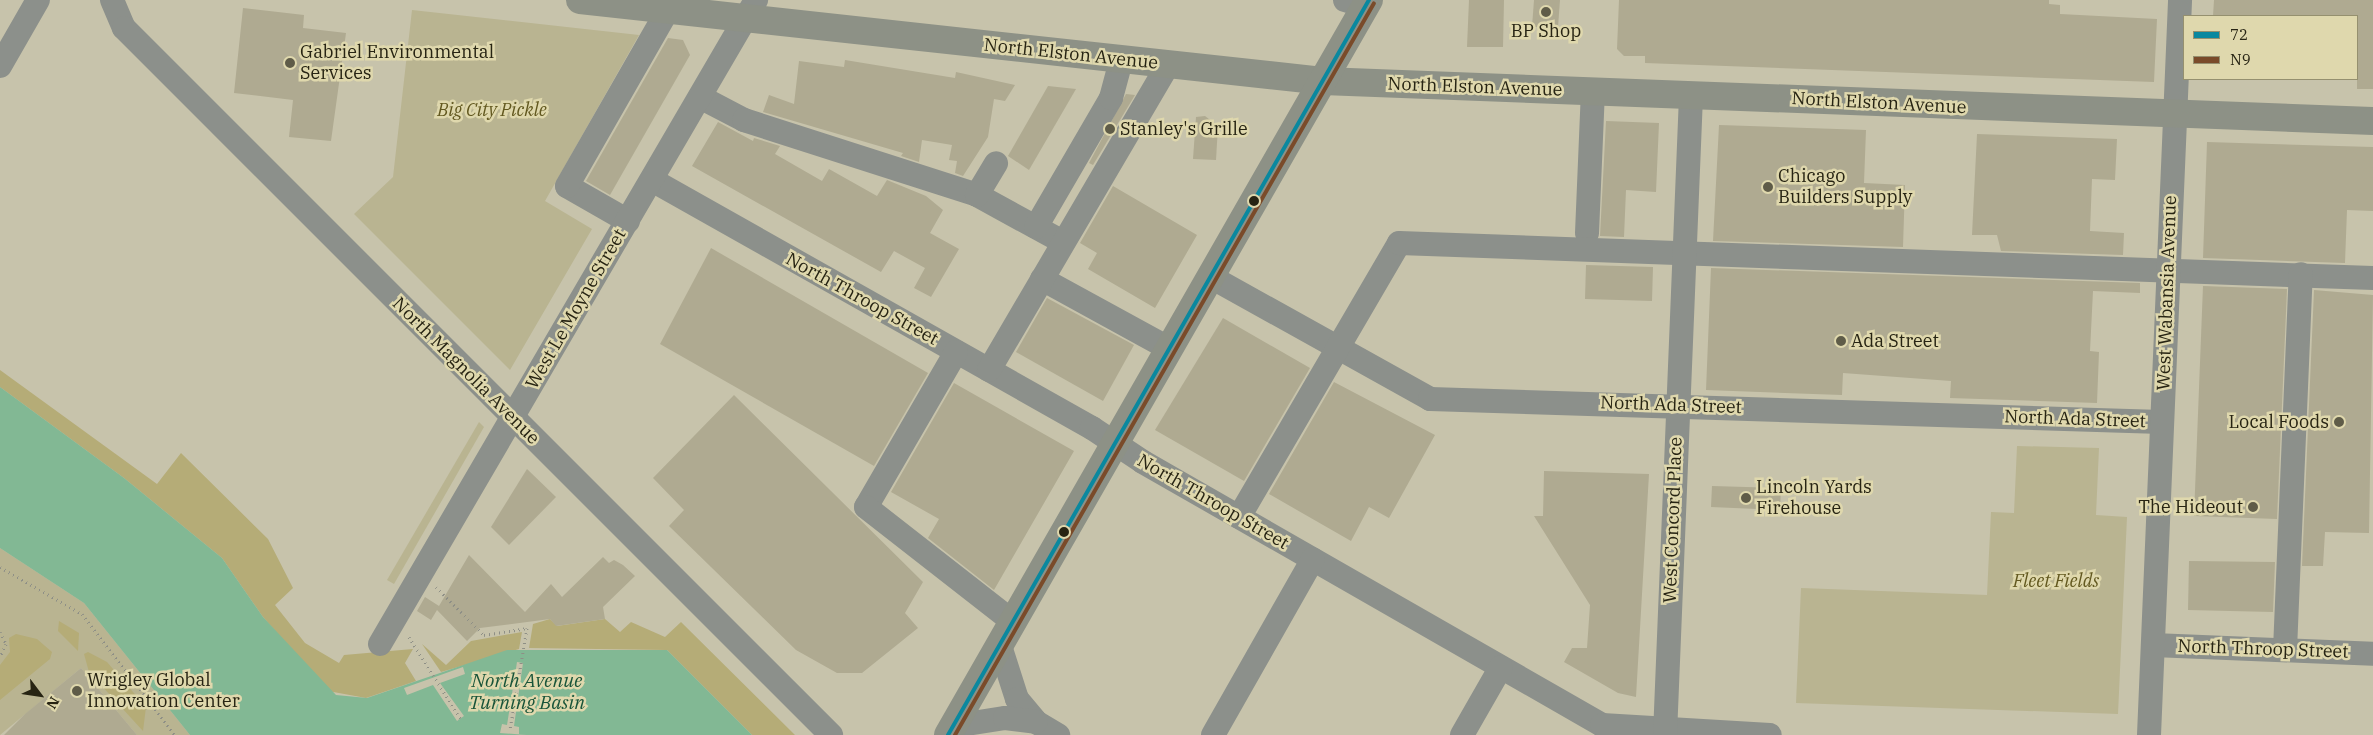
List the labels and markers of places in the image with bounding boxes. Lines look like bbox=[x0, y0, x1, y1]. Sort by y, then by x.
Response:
marker: BP Shop bbox=[1540, 6, 1552, 18]
place label: BP Shop bbox=[1511, 20, 1581, 42]
place label: Gabriel Environmental Services bbox=[300, 42, 494, 84]
marker: Gabriel Environmental Services bbox=[284, 57, 296, 69]
place label: Stanley's Grille bbox=[1120, 118, 1248, 140]
marker: Stanley's Grille bbox=[1104, 123, 1116, 135]
place label: Chicago Builders Supply bbox=[1778, 166, 1912, 208]
marker: Chicago Builders Supply bbox=[1762, 181, 1774, 193]
unlabelled marker bbox=[1249, 196, 1259, 206]
place label: Ada Street bbox=[1851, 330, 1939, 352]
marker: Ada Street bbox=[1835, 335, 1847, 347]
place label: Local Foods bbox=[2228, 411, 2329, 433]
marker: Local Foods bbox=[2333, 416, 2345, 428]
place label: Lincoln Yards Firehouse bbox=[1756, 477, 1872, 520]
marker: Lincoln Yards Firehouse bbox=[1740, 492, 1752, 504]
place label: The Hideout bbox=[2138, 496, 2243, 518]
marker: The Hideout bbox=[2247, 501, 2259, 513]
unlabelled marker bbox=[1059, 527, 1069, 537]
place label: Wrigley Global Innovation Center bbox=[87, 670, 240, 712]
marker: Wrigley Global Innovation Center bbox=[71, 685, 83, 697]

